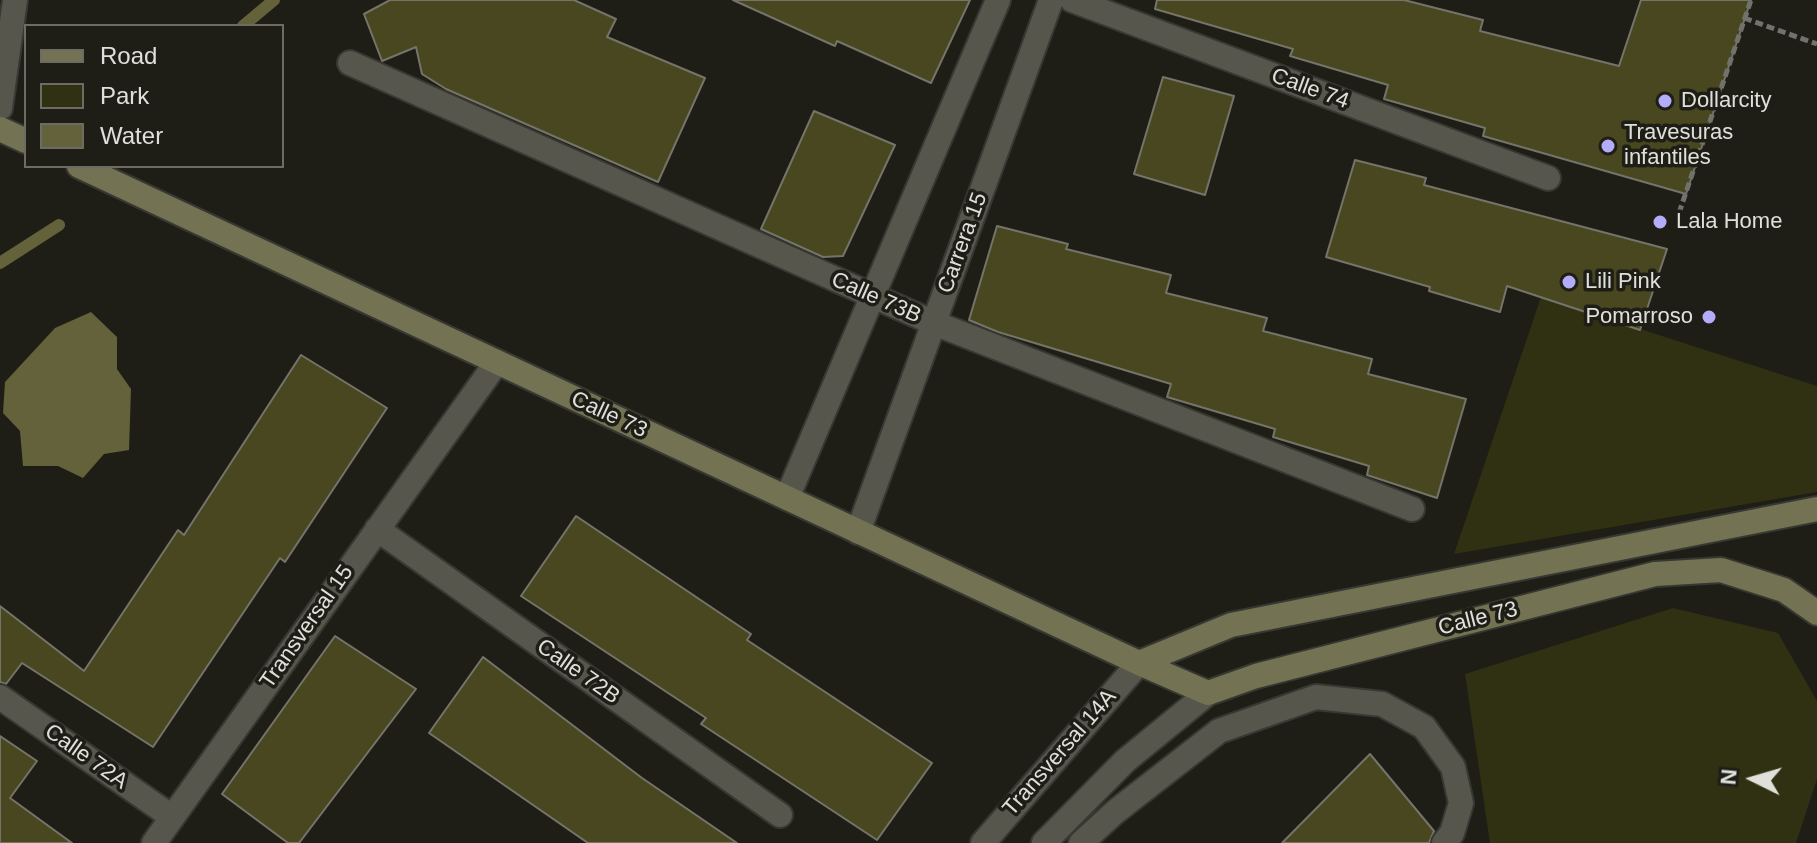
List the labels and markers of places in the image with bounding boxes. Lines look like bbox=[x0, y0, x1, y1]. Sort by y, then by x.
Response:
place label: Dollarcity bbox=[1681, 88, 1771, 114]
marker: Dollarcity bbox=[1656, 92, 1674, 110]
place label: Travesuras infantiles bbox=[1624, 120, 1733, 172]
marker: Travesuras infantiles bbox=[1599, 137, 1617, 155]
place label: Lala Home bbox=[1676, 209, 1782, 235]
marker: Lala Home bbox=[1651, 213, 1669, 231]
place label: Lili Pink bbox=[1585, 269, 1661, 295]
marker: Lili Pink bbox=[1560, 273, 1578, 291]
place label: Pomarroso bbox=[1585, 304, 1693, 330]
marker: Pomarroso bbox=[1700, 308, 1718, 326]

